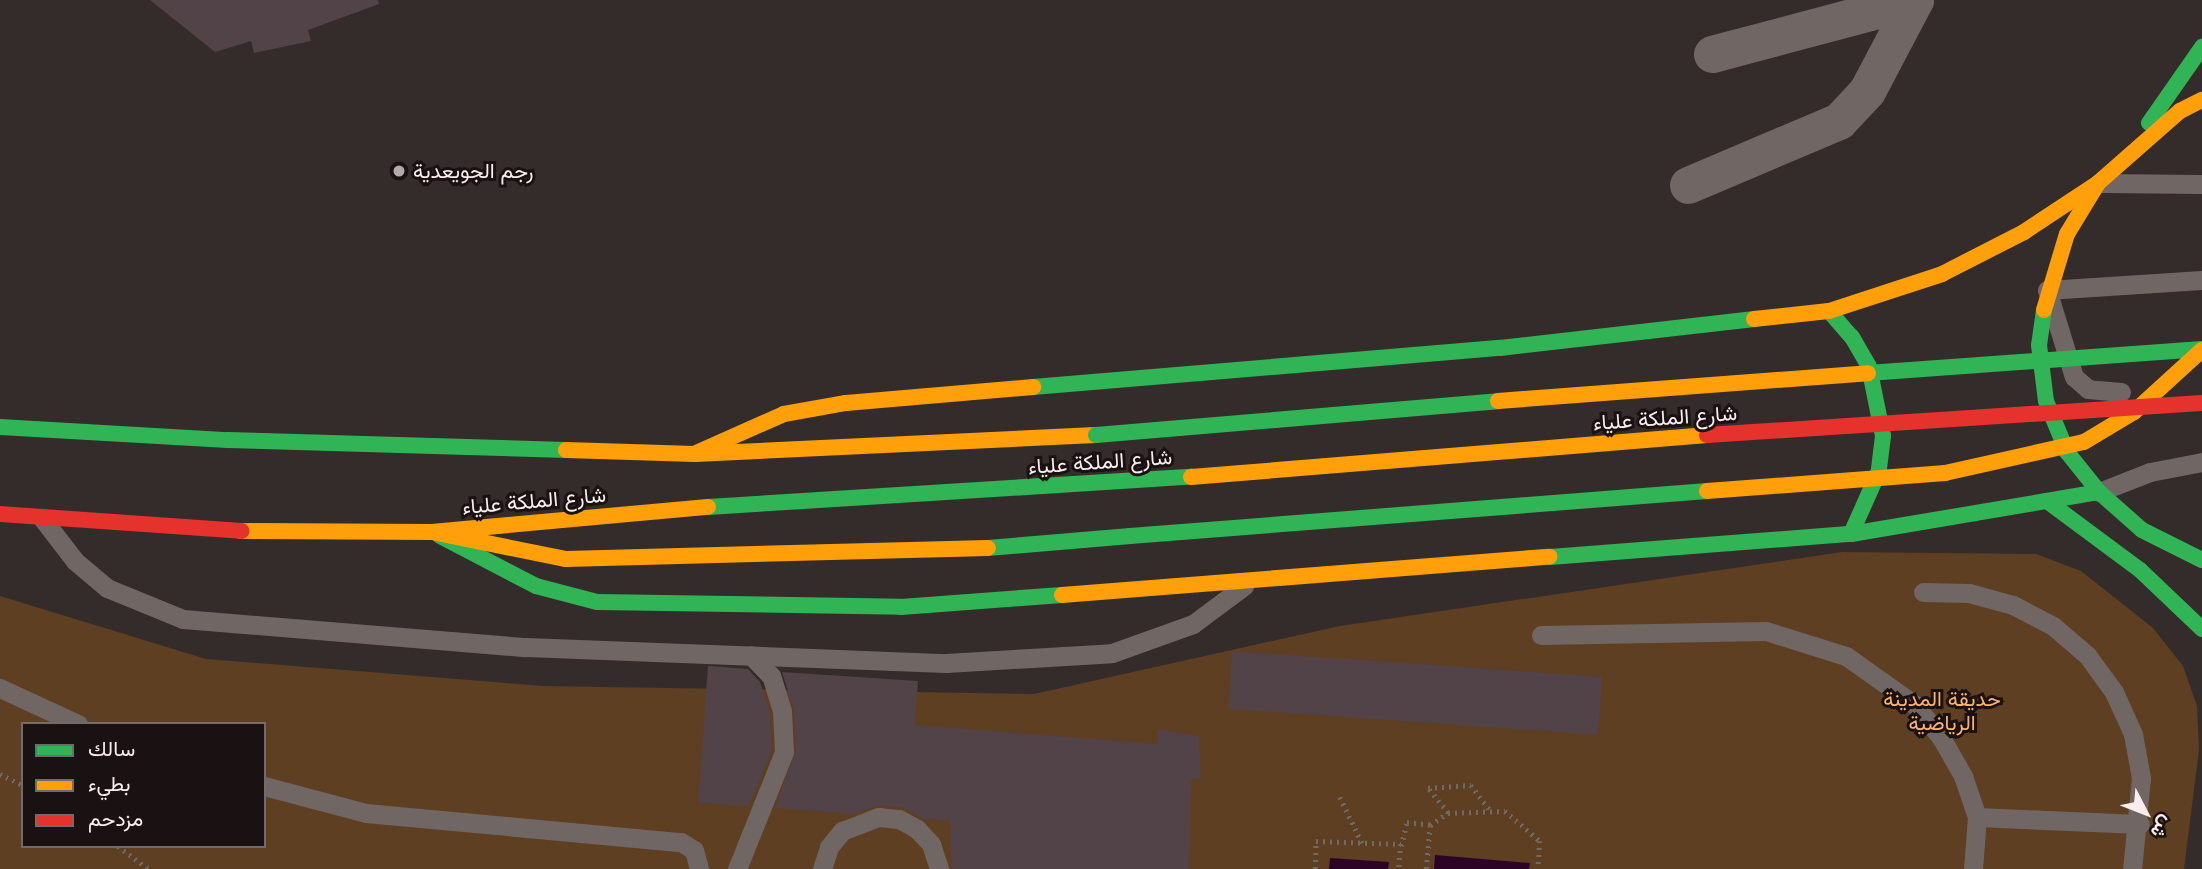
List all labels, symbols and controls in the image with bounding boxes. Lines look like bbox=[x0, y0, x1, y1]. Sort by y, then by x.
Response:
place label: رجم الجويعدية bbox=[413, 158, 533, 184]
marker: رجم الجويعدية bbox=[391, 163, 407, 179]
street label: شارع الملكة علياء bbox=[1592, 400, 1738, 436]
street label: شارع الملكة علياء bbox=[1027, 444, 1173, 480]
street label: شارع الملكة علياء bbox=[461, 482, 607, 520]
park label: حديقة المدينة الرياضية bbox=[1883, 686, 2001, 736]
legend bbox=[21, 722, 266, 848]
text: سالك bbox=[88, 737, 135, 760]
text: بطيء bbox=[88, 772, 131, 795]
north arrow bbox=[2111, 778, 2181, 848]
text: مزدحم bbox=[88, 807, 143, 830]
text: ش bbox=[2147, 812, 2177, 843]

